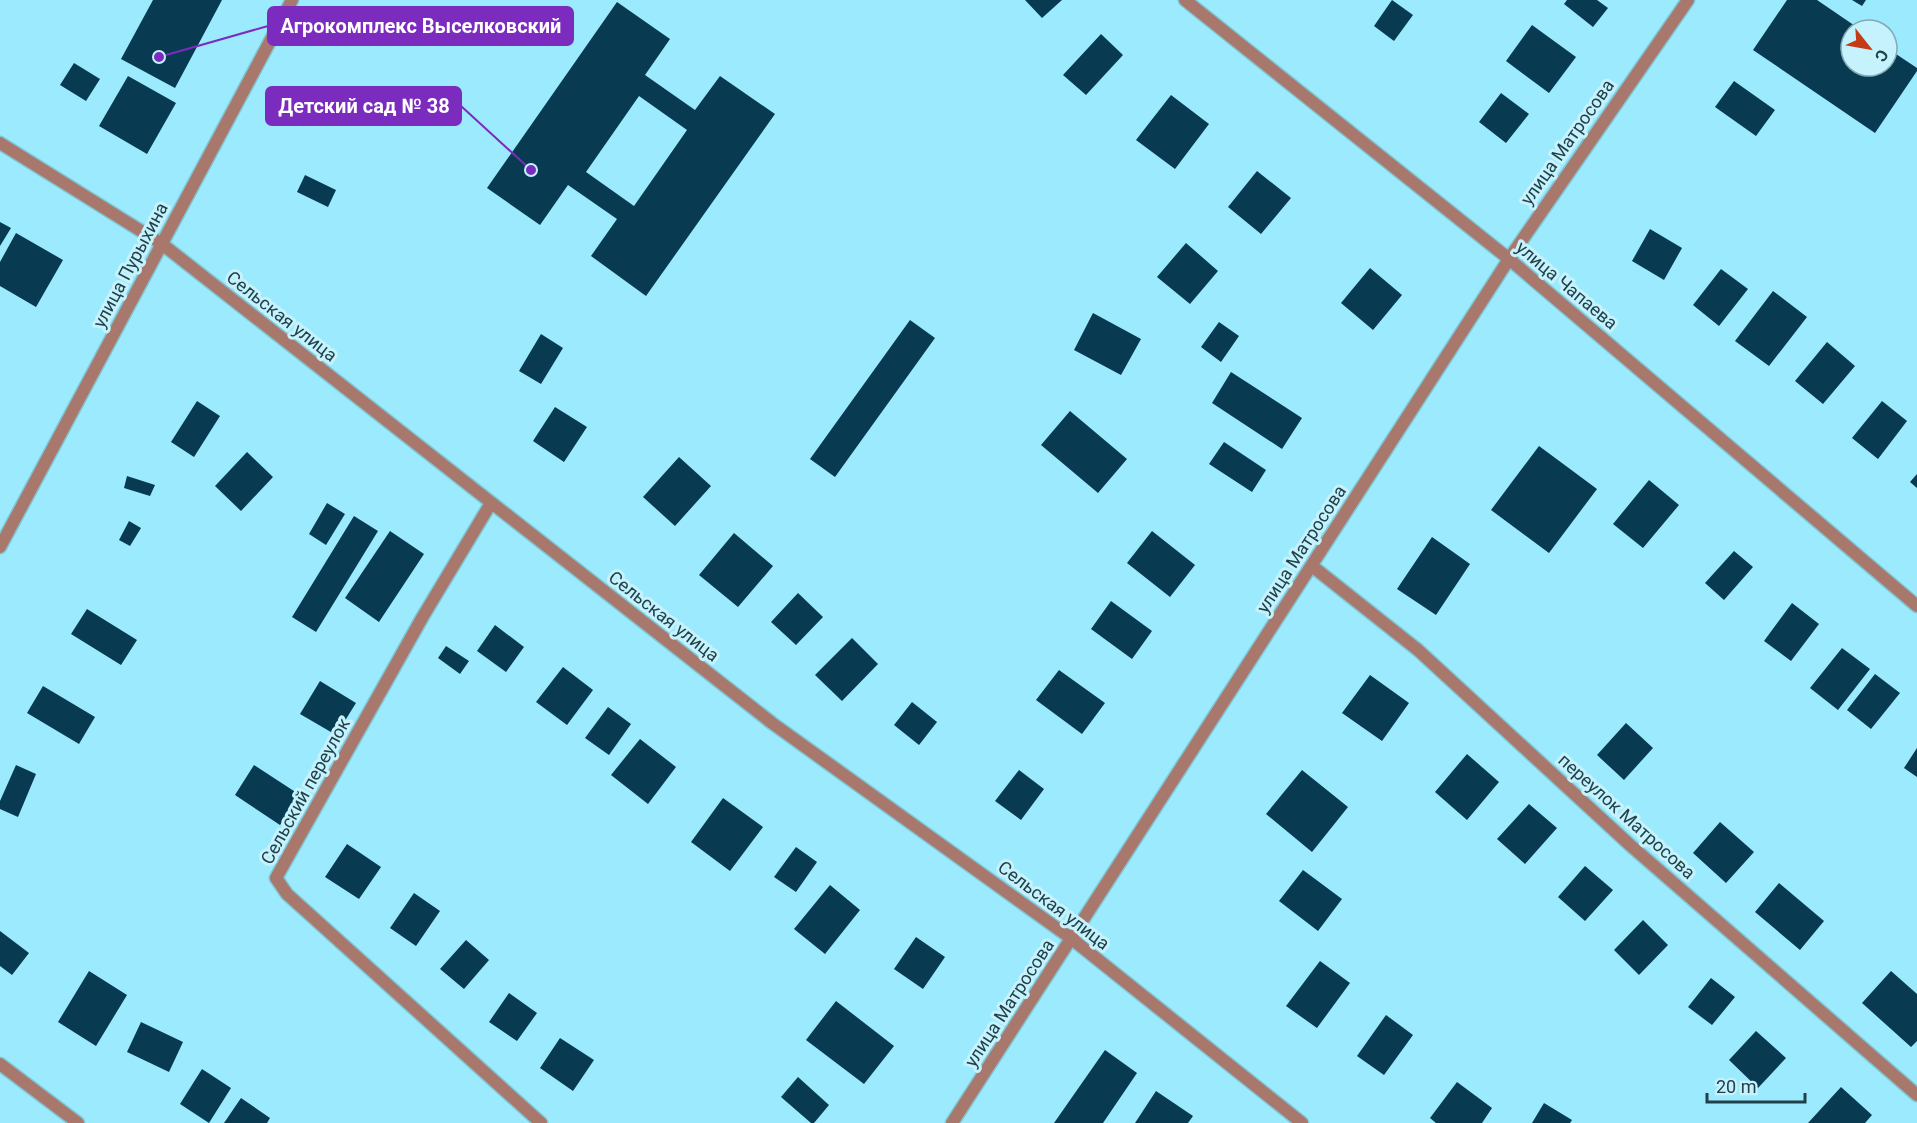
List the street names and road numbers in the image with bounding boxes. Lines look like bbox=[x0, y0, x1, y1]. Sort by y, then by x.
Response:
street label: улица Матросова bbox=[1516, 75, 1618, 209]
street label: улица Пурыхина bbox=[88, 199, 172, 331]
street label: улица Чапаева bbox=[1512, 237, 1622, 333]
street label: Сельская улица bbox=[223, 266, 341, 366]
street label: улица Матросова bbox=[1252, 481, 1350, 617]
street label: Сельская улица bbox=[605, 566, 723, 666]
street label: Сельский переулок bbox=[256, 714, 354, 868]
street label: переулок Матросова bbox=[1554, 749, 1700, 883]
street label: Сельская улица bbox=[994, 856, 1114, 954]
street label: улица Матросова bbox=[960, 935, 1058, 1071]

